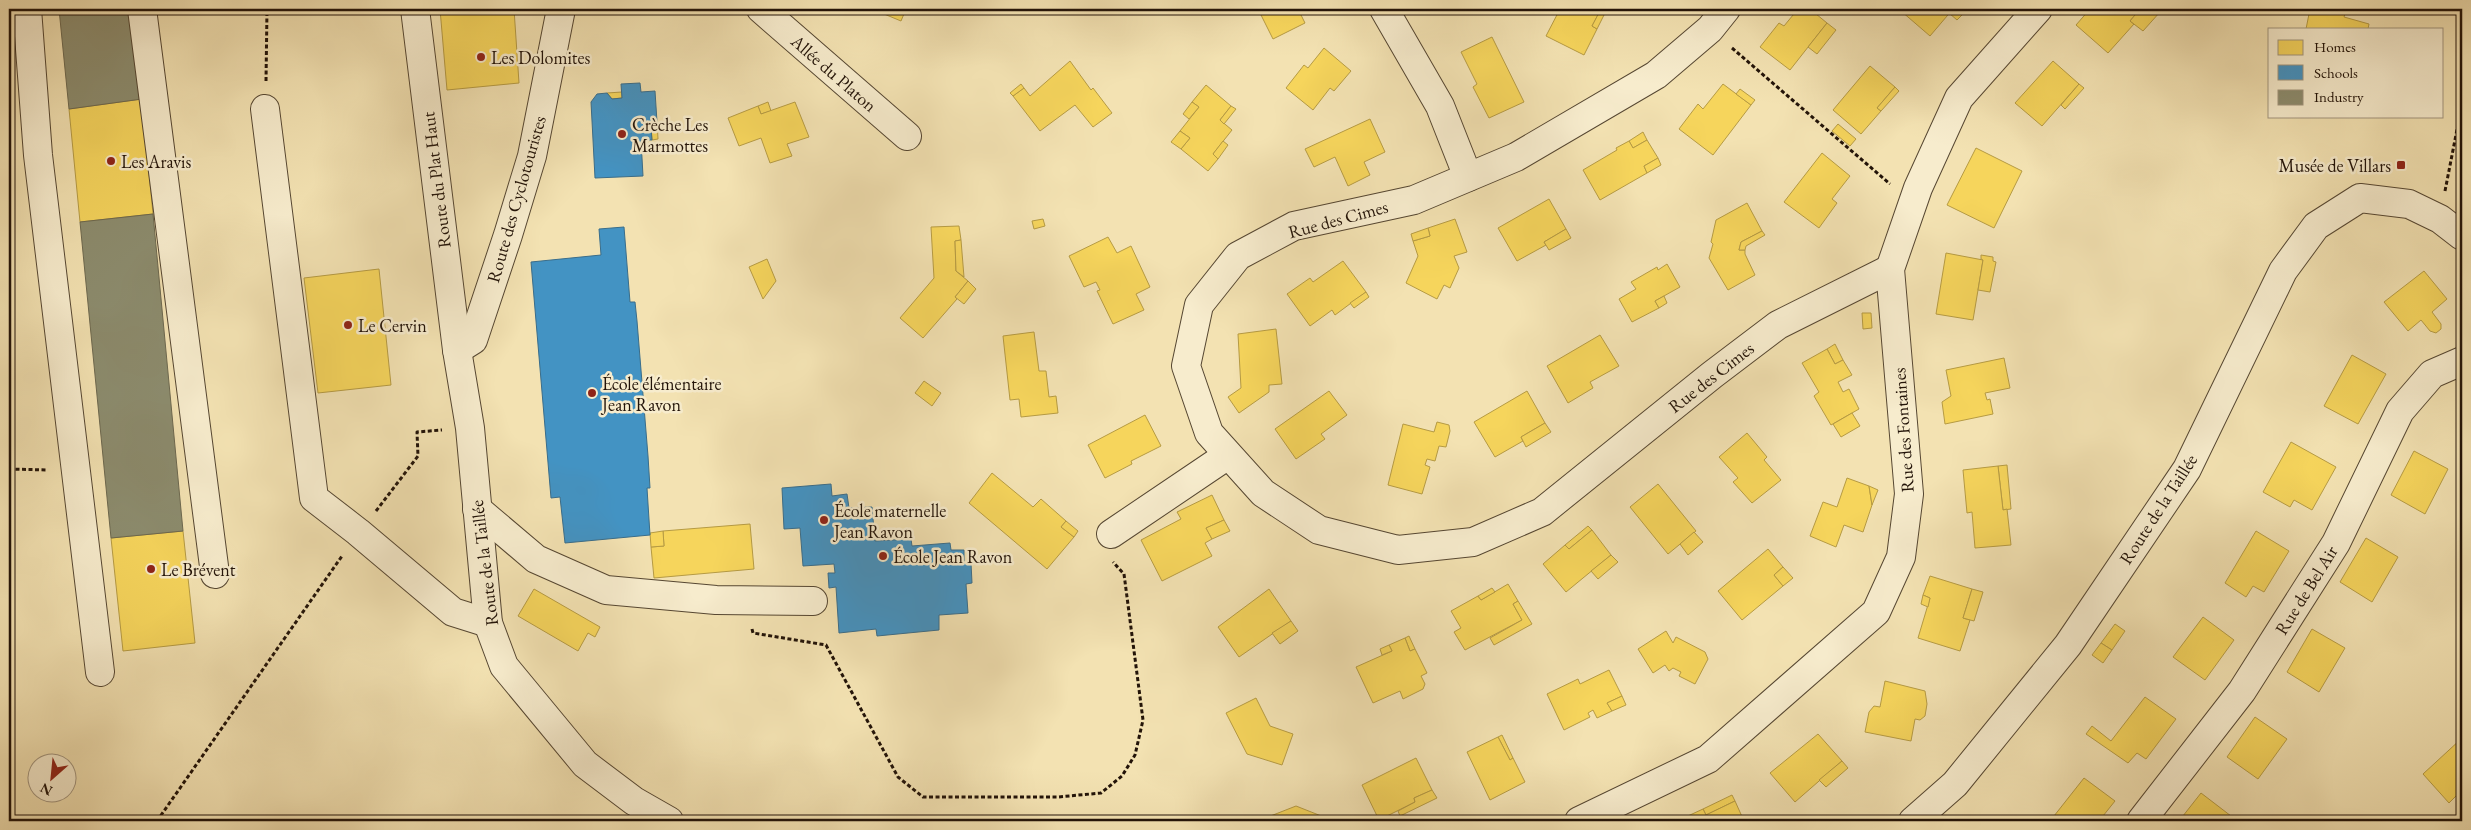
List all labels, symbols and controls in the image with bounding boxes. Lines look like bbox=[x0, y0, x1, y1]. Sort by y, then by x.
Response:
legend bbox=[2268, 28, 2444, 118]
street label: Allée du Platon bbox=[786, 29, 882, 117]
text: Homes bbox=[2314, 37, 2356, 56]
place label: Les Dolomites bbox=[491, 46, 590, 69]
marker: Les Dolomites bbox=[475, 51, 487, 63]
text: Schools bbox=[2314, 63, 2358, 82]
text: Industry bbox=[2314, 87, 2364, 106]
street label: Route du Plat Haut bbox=[416, 110, 456, 250]
street label: Route des Cyclotouristes bbox=[481, 113, 551, 285]
place label: Crèche Les Marmottes bbox=[632, 113, 708, 157]
marker: Crèche Les Marmottes bbox=[616, 128, 628, 140]
place label: Les Aravis bbox=[121, 150, 192, 173]
place label: Musée de Villars bbox=[2279, 154, 2391, 177]
marker: Les Aravis bbox=[105, 155, 117, 167]
marker: Musée de Villars bbox=[2395, 159, 2407, 171]
street label: Rue des Cimes bbox=[1286, 195, 1391, 243]
place label: Le Cervin bbox=[358, 314, 427, 337]
marker: Le Cervin bbox=[342, 319, 354, 331]
street label: Rue des Cimes bbox=[1664, 336, 1759, 418]
street label: Rue des Fontaines bbox=[1887, 367, 1919, 493]
place label: École élémentaire Jean Ravon bbox=[600, 372, 721, 416]
marker: École élémentaire Jean Ravon bbox=[586, 387, 598, 399]
street label: Route de la Taillée bbox=[2114, 450, 2202, 568]
street label: Route de la Taillée bbox=[465, 499, 503, 627]
place label: École maternelle Jean Ravon bbox=[832, 499, 946, 543]
marker: École maternelle Jean Ravon bbox=[818, 514, 830, 526]
street label: Rue de Bel Air bbox=[2269, 541, 2343, 639]
place label: École Jean Ravon bbox=[893, 545, 1013, 568]
marker: École Jean Ravon bbox=[877, 550, 889, 562]
place label: Le Brévent bbox=[161, 558, 236, 581]
marker: Le Brévent bbox=[145, 563, 157, 575]
north arrow bbox=[28, 752, 78, 802]
text: N bbox=[36, 779, 55, 800]

